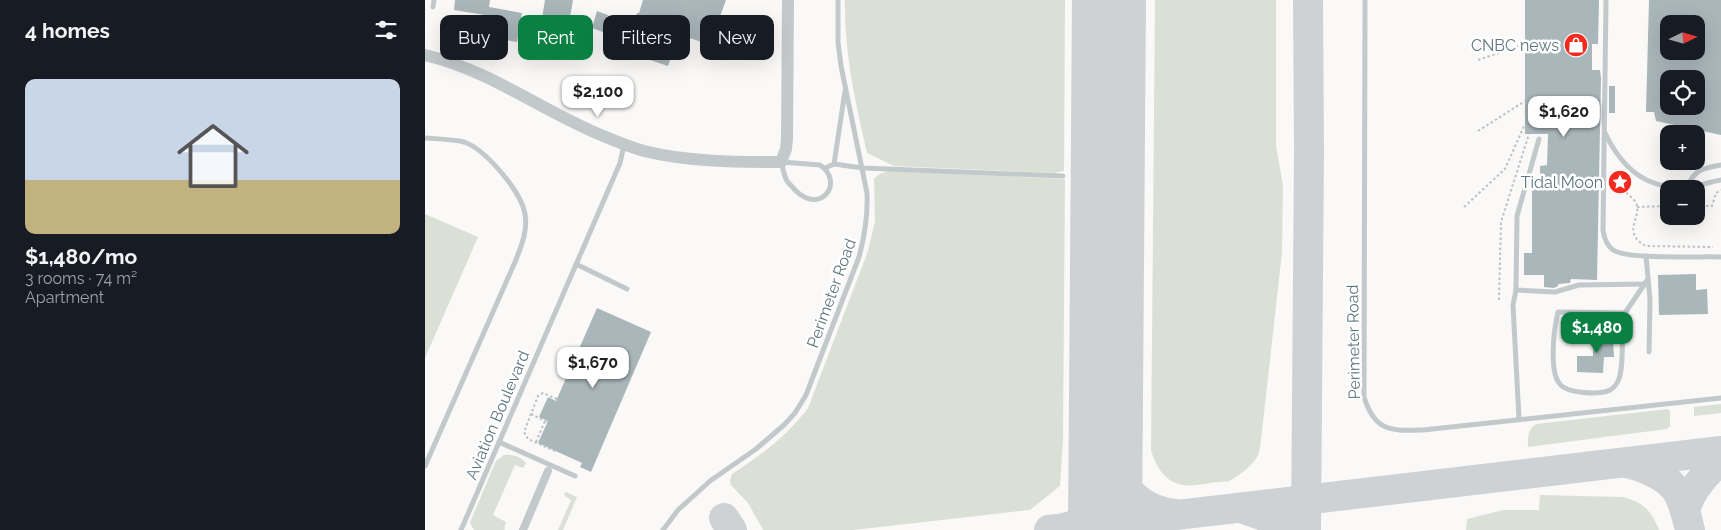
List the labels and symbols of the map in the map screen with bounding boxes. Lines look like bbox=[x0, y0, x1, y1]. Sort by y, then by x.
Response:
north arrow bbox=[1660, 15, 1705, 60]
shop icon: CNBC news bbox=[1563, 32, 1589, 58]
place label: CNBC news bbox=[1471, 36, 1559, 55]
pin: $2,100 bbox=[557, 76, 639, 118]
pin: $1,620 bbox=[1523, 96, 1605, 138]
place icon: Tidal Moon bbox=[1607, 169, 1633, 195]
place label: Tidal Moon bbox=[1521, 173, 1603, 192]
street label: Perimeter Road bbox=[803, 236, 860, 350]
street label: Perimeter Road bbox=[1343, 284, 1364, 399]
pin: $1,480 bbox=[1556, 312, 1638, 354]
pin: $1,670 bbox=[552, 346, 634, 389]
street label: Aviation Boulevard bbox=[462, 348, 533, 483]

